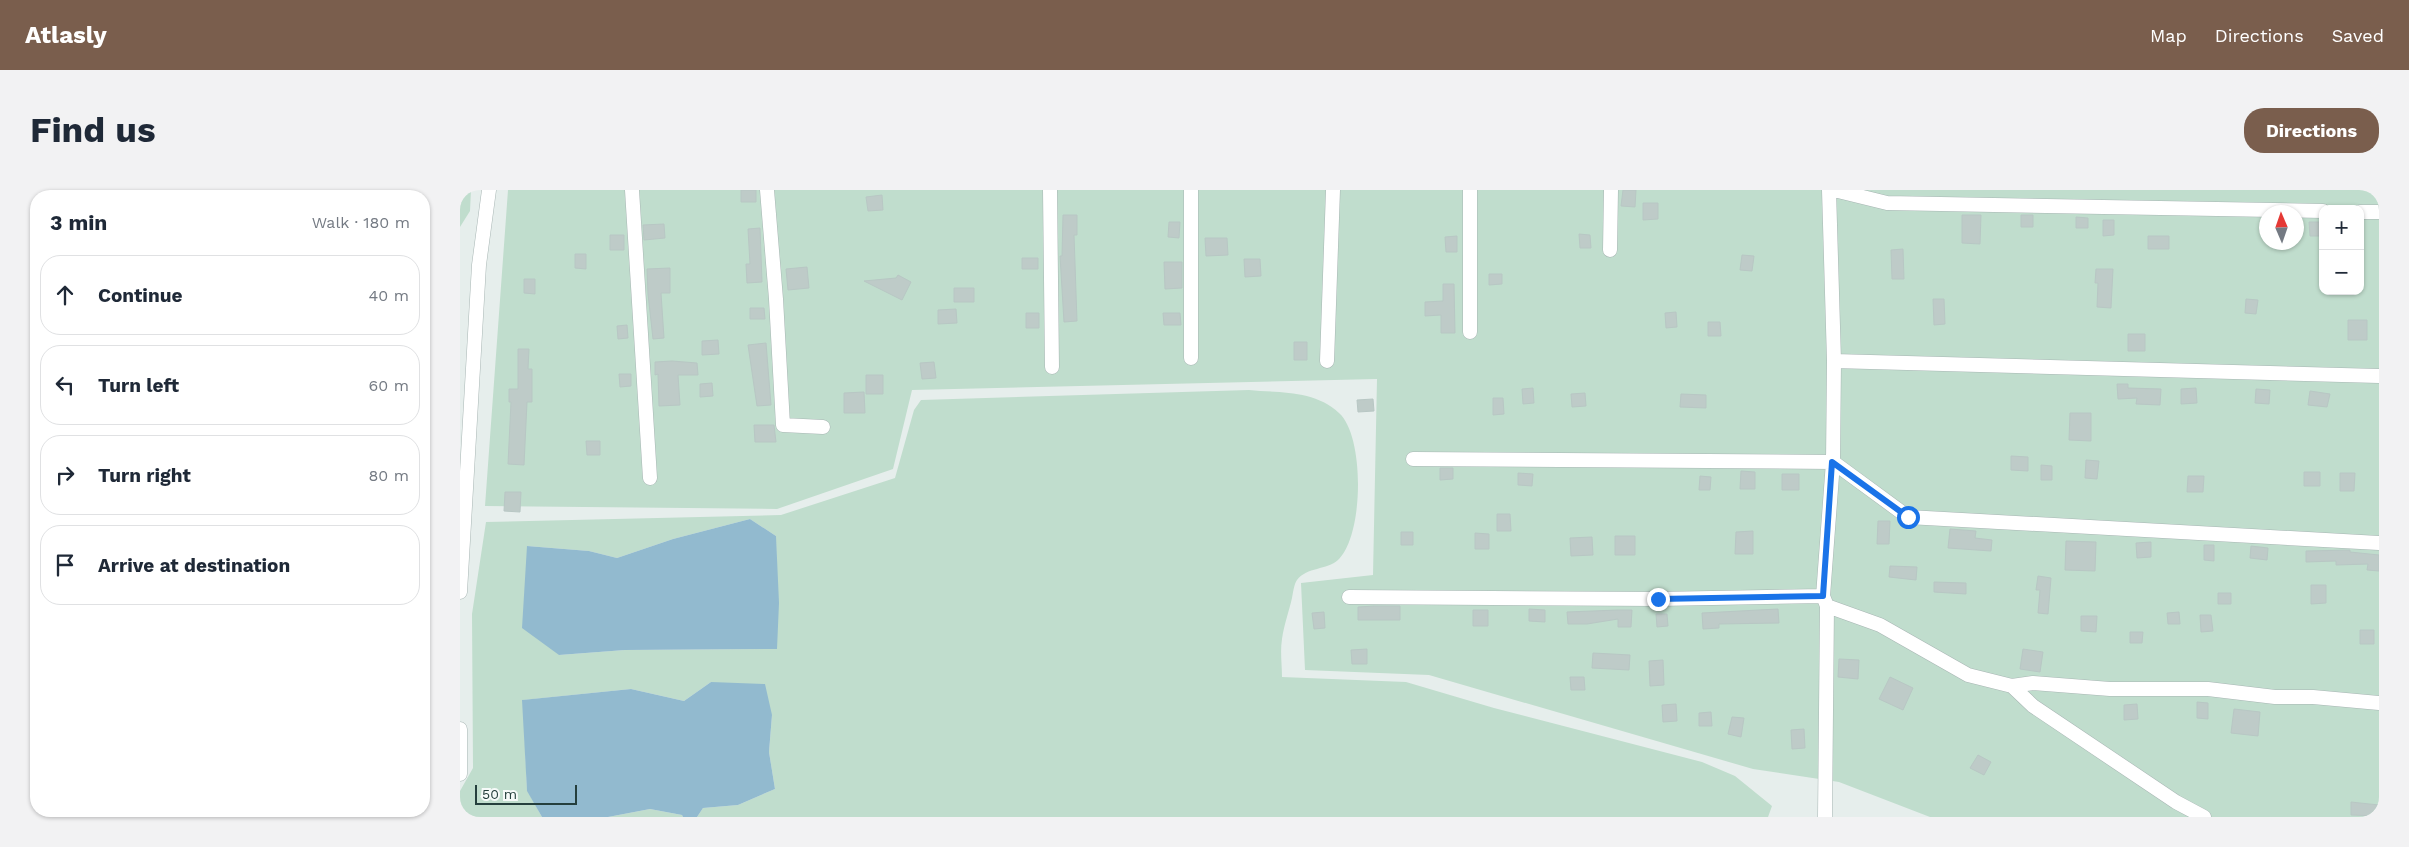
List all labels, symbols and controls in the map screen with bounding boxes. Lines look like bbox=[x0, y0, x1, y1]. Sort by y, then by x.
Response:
text: Atlasly bbox=[25, 21, 107, 49]
text: Map bbox=[2150, 25, 2187, 46]
text: Directions bbox=[2215, 25, 2304, 46]
text: Saved bbox=[2332, 25, 2384, 46]
button: Directions bbox=[2244, 108, 2379, 153]
text: Find us bbox=[30, 109, 156, 151]
north arrow bbox=[2259, 205, 2304, 250]
map controls bbox=[2319, 205, 2364, 295]
button: + bbox=[2319, 205, 2364, 250]
text: 3 min bbox=[50, 210, 107, 235]
text: Walk · 180 m bbox=[312, 213, 410, 232]
button: − bbox=[2319, 250, 2364, 295]
icon: ahead bbox=[51, 281, 79, 309]
text: Continue bbox=[98, 284, 182, 307]
text: 40 m bbox=[369, 286, 409, 305]
icon: left bbox=[51, 371, 79, 399]
text: Turn left bbox=[98, 374, 179, 397]
text: 60 m bbox=[369, 376, 409, 395]
icon: right bbox=[51, 461, 79, 489]
text: Turn right bbox=[98, 464, 191, 487]
text: 80 m bbox=[368, 466, 409, 485]
route start bbox=[1897, 506, 1920, 529]
icon: arrive bbox=[51, 551, 79, 579]
text: Arrive at destination bbox=[98, 554, 290, 577]
route end bbox=[1647, 588, 1670, 611]
scale bar bbox=[475, 782, 578, 805]
text: 50 m bbox=[482, 786, 517, 802]

